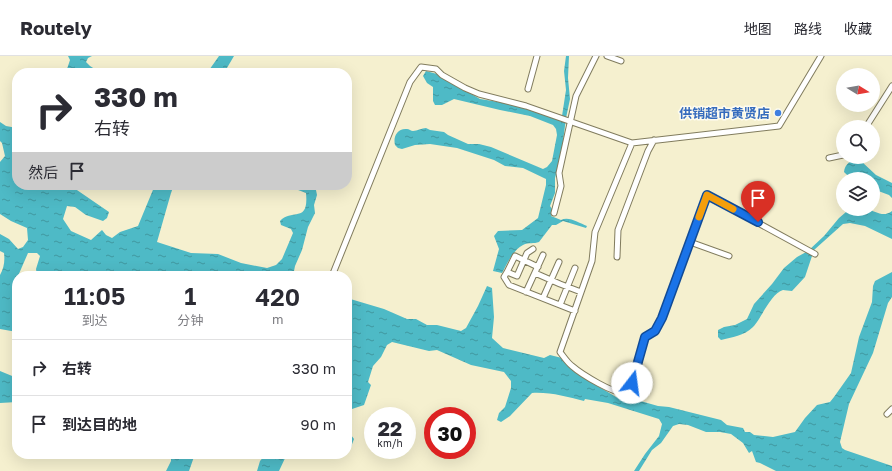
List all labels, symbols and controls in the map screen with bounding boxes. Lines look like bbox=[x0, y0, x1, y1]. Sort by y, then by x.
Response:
text: Routely bbox=[20, 16, 92, 39]
text: 地图 bbox=[744, 20, 772, 37]
text: 路线 bbox=[794, 20, 822, 37]
text: 收藏 bbox=[844, 20, 872, 37]
north arrow bbox=[836, 68, 880, 112]
map controls bbox=[836, 68, 880, 216]
text: 330 m bbox=[94, 80, 178, 113]
icon: right bbox=[28, 84, 80, 136]
place label: 供销超市黄贤店 bbox=[679, 105, 770, 121]
marker: 供销超市黄贤店 bbox=[773, 108, 783, 118]
text: 右转 bbox=[94, 117, 130, 139]
button: search bbox=[836, 120, 880, 164]
icon: arrive bbox=[66, 160, 88, 182]
text: 然后 bbox=[28, 163, 58, 181]
button: layers bbox=[836, 172, 880, 216]
pin bbox=[741, 181, 775, 222]
icon: arrive bbox=[747, 187, 769, 209]
text: 11:05 bbox=[64, 281, 125, 310]
text: 1 bbox=[184, 281, 196, 310]
text: 420 bbox=[255, 282, 300, 311]
text: m bbox=[272, 311, 283, 327]
text: 到达 bbox=[82, 312, 108, 328]
text: 分钟 bbox=[177, 312, 203, 328]
icon: right bbox=[28, 357, 50, 379]
text: 右转 bbox=[62, 359, 92, 377]
text: 330 m bbox=[292, 359, 336, 377]
position arrow bbox=[611, 362, 653, 404]
speed limit sign: 30 bbox=[424, 407, 476, 459]
icon: arrive bbox=[28, 413, 50, 435]
text: 到达目的地 bbox=[62, 415, 137, 433]
text: 90 m bbox=[301, 415, 336, 433]
text: 22 bbox=[378, 416, 402, 440]
text: km/h bbox=[377, 437, 403, 449]

